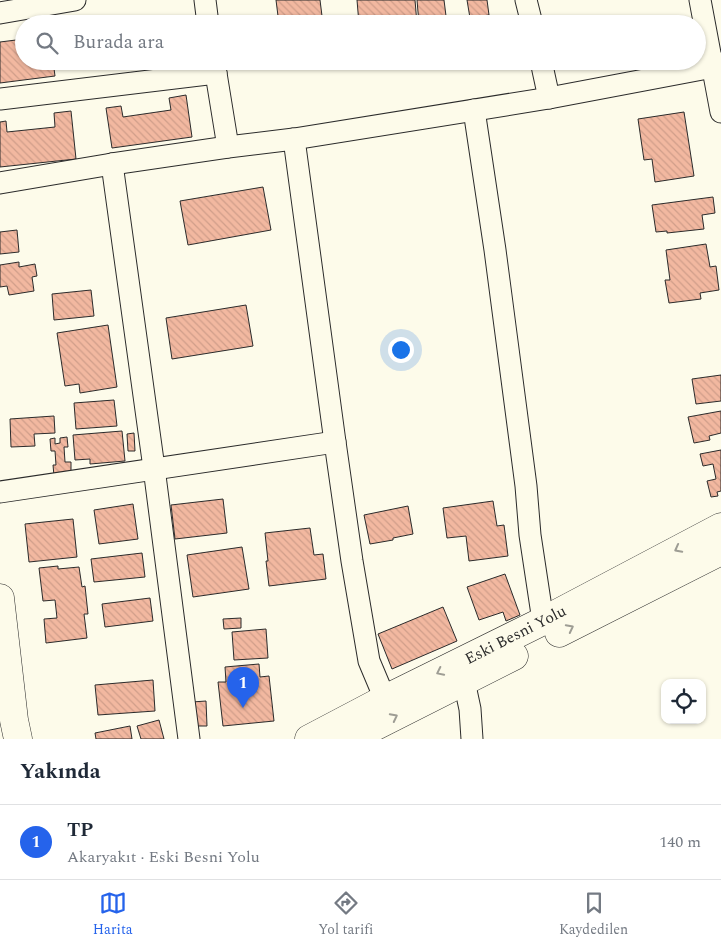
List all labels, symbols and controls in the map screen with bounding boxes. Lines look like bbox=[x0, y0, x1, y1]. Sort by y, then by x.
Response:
search box bbox=[15, 15, 706, 70]
text: Burada ara bbox=[73, 28, 164, 57]
icon: search bbox=[33, 29, 61, 57]
your location bbox=[388, 337, 414, 363]
one-way arrow bbox=[674, 543, 683, 553]
street label: Eski Besni Yolu bbox=[460, 599, 570, 671]
one-way arrow bbox=[565, 624, 574, 634]
one-way arrow bbox=[436, 665, 445, 676]
pin: 1 bbox=[227, 667, 259, 708]
map controls bbox=[661, 679, 706, 724]
button: locate bbox=[661, 679, 706, 724]
one-way arrow bbox=[388, 713, 397, 723]
text: Yakında bbox=[20, 756, 101, 788]
text: TP bbox=[67, 816, 93, 845]
text: 1 bbox=[32, 830, 40, 854]
text: 140 m bbox=[659, 830, 701, 854]
text: Akaryakıt · Eski Besni Yolu bbox=[67, 845, 260, 869]
tab: Harita bbox=[93, 889, 133, 940]
tab: Yol tarifi bbox=[318, 889, 373, 940]
tab: Kaydedilen bbox=[559, 889, 628, 940]

